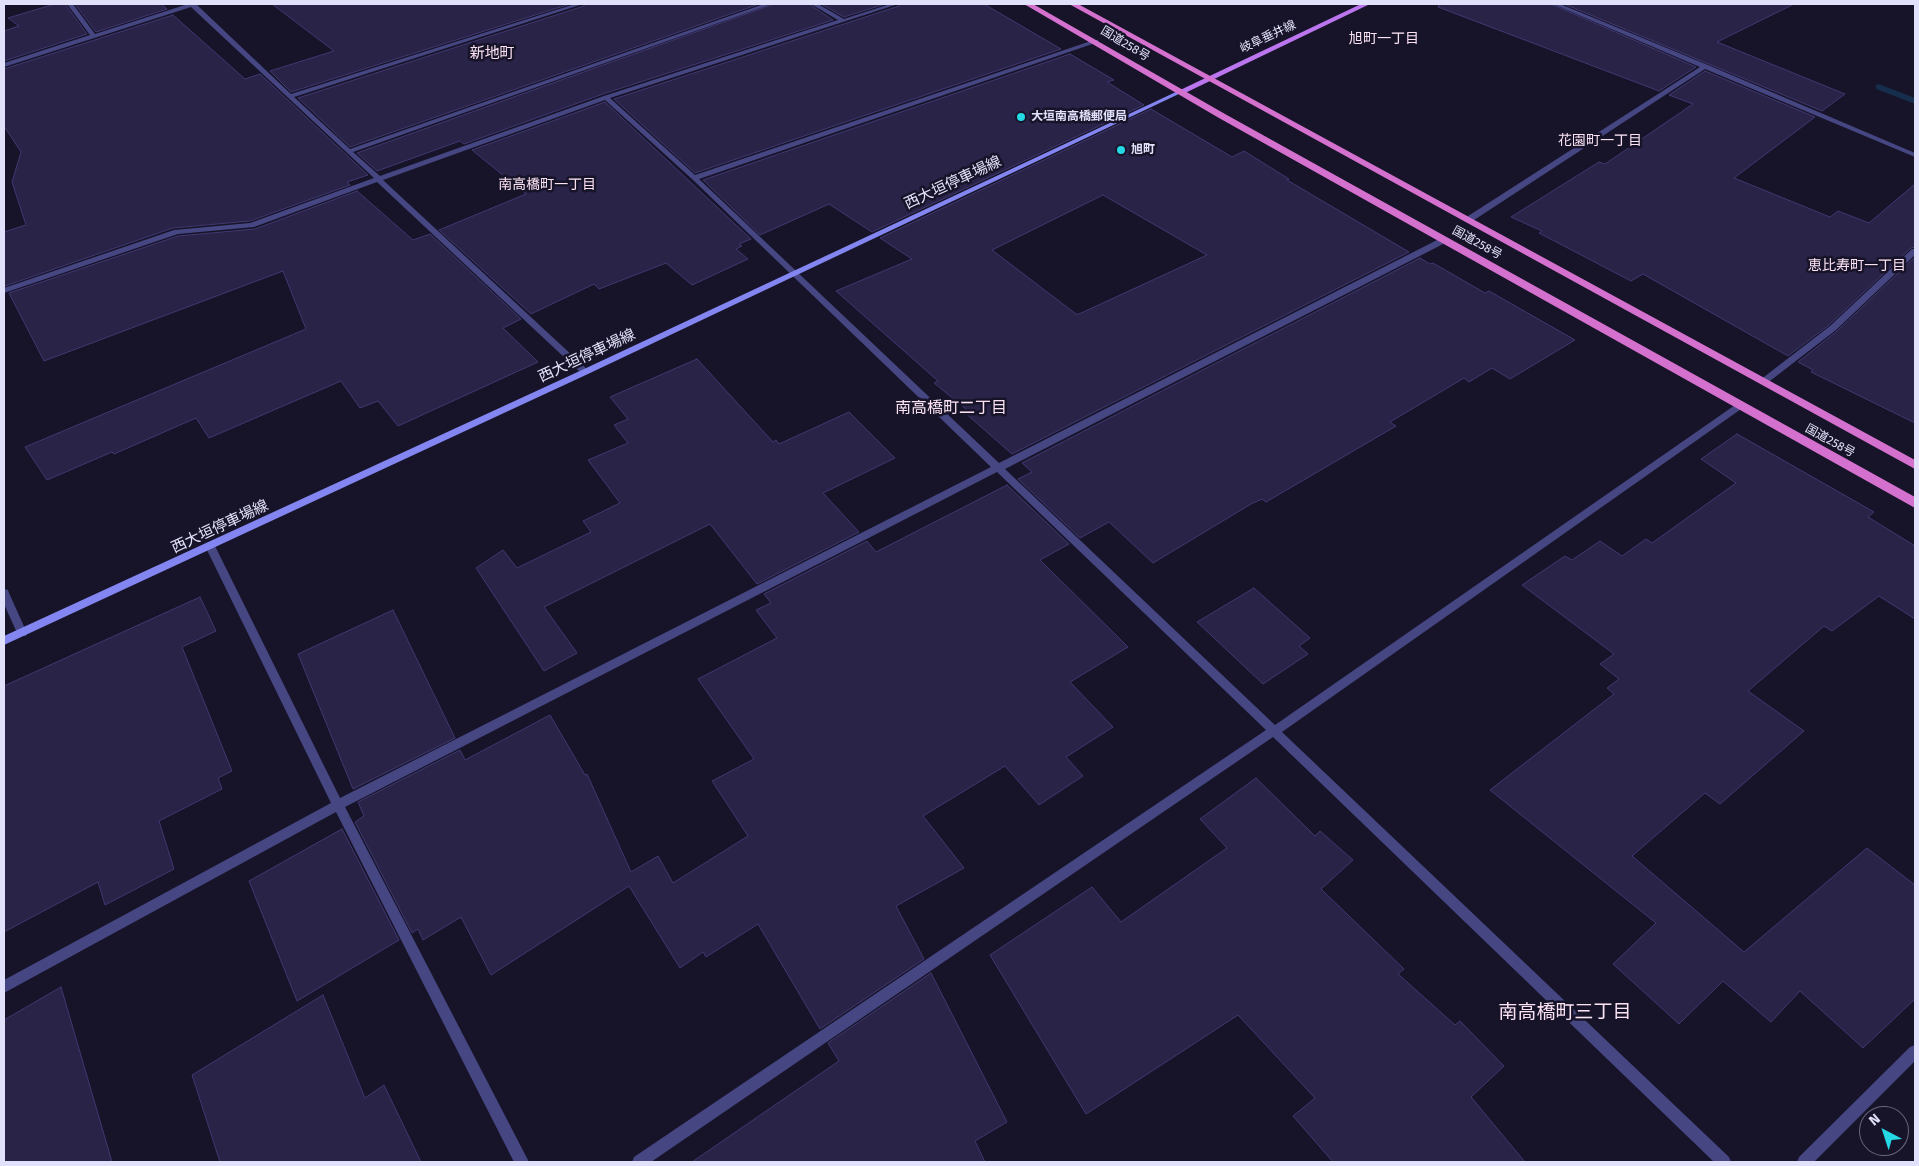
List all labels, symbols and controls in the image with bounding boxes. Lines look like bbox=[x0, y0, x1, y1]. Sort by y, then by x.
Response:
street label: 岐阜垂井線 bbox=[1238, 18, 1298, 56]
street label: 国道258号 bbox=[1098, 24, 1152, 64]
district label: 旭町一丁目 bbox=[1349, 31, 1419, 47]
district label: 新地町 bbox=[470, 45, 514, 63]
place label: 大垣南高橋郵便局 bbox=[1031, 110, 1127, 124]
marker: 大垣南高橋郵便局 bbox=[1015, 111, 1027, 123]
district label: 花園町一丁目 bbox=[1558, 133, 1642, 149]
place label: 旭町 bbox=[1131, 143, 1155, 157]
marker: 旭町 bbox=[1115, 144, 1127, 156]
street label: 西大垣停車場線 bbox=[902, 153, 1004, 213]
district label: 南高橋町一丁目 bbox=[498, 177, 596, 193]
street label: 国道258号 bbox=[1450, 223, 1504, 263]
district label: 恵比寿町一丁目 bbox=[1808, 258, 1906, 274]
street label: 西大垣停車場線 bbox=[536, 326, 638, 386]
district label: 南高橋町二丁目 bbox=[895, 399, 1007, 419]
street label: 国道258号 bbox=[1803, 421, 1857, 461]
street label: 西大垣停車場線 bbox=[169, 497, 271, 557]
district label: 南高橋町三丁目 bbox=[1499, 1002, 1631, 1024]
north arrow bbox=[1859, 1106, 1909, 1156]
text: N bbox=[1866, 1110, 1884, 1129]

